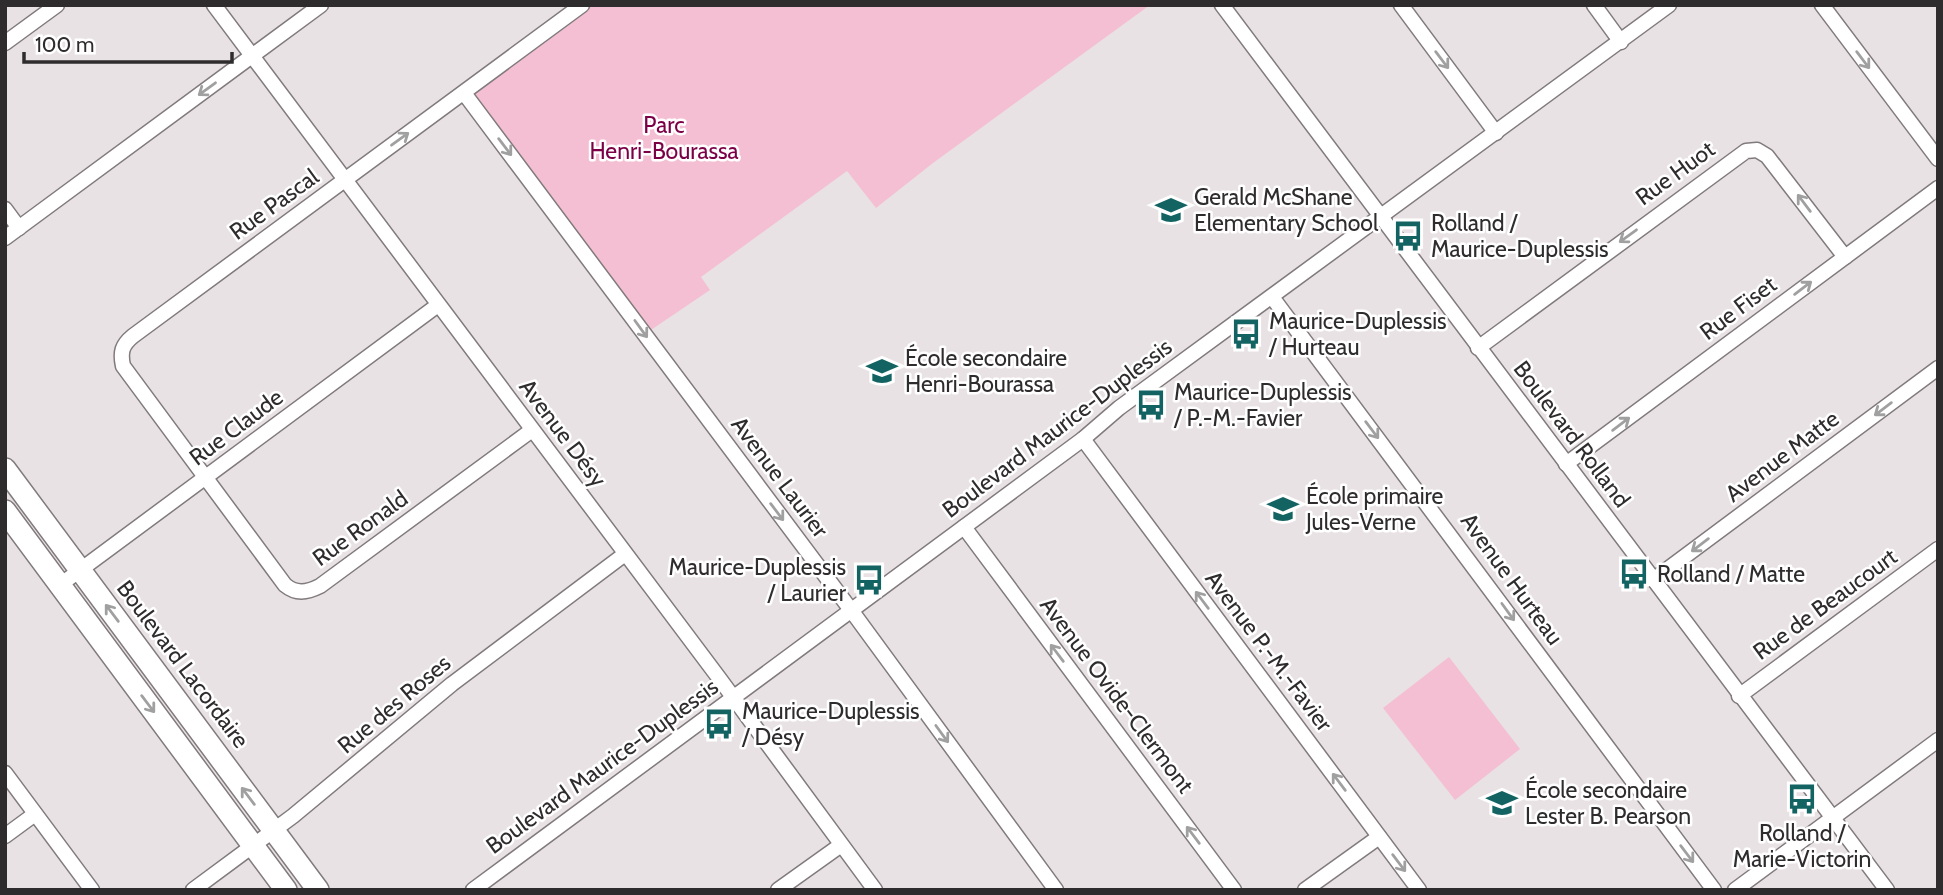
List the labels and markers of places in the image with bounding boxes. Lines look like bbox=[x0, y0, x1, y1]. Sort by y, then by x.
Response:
place label: Gerald McShane Elementary School bbox=[1194, 183, 1379, 237]
school or university icon: Gerald McShane Elementary School bbox=[1154, 193, 1188, 227]
place label: Rolland / Maurice-Duplessis bbox=[1431, 209, 1609, 263]
bus stop icon: Rolland / Maurice-Duplessis bbox=[1391, 219, 1425, 253]
place label: Maurice-Duplessis / Hurteau bbox=[1268, 307, 1447, 361]
bus stop icon: Maurice-Duplessis / Hurteau bbox=[1229, 317, 1263, 351]
place label: École secondaire Henri-Bourassa bbox=[905, 343, 1067, 398]
school or university icon: École secondaire Henri-Bourassa bbox=[865, 354, 899, 388]
place label: Maurice-Duplessis / P.-M.-Favier bbox=[1173, 378, 1352, 432]
bus stop icon: Maurice-Duplessis / P.-M.-Favier bbox=[1134, 388, 1168, 422]
place label: École primaire Jules-Verne bbox=[1305, 481, 1444, 536]
school or university icon: École primaire Jules-Verne bbox=[1266, 492, 1300, 526]
place label: Maurice-Duplessis / Laurier bbox=[668, 553, 847, 607]
bus stop icon: Rolland / Matte bbox=[1617, 557, 1651, 591]
place label: Rolland / Matte bbox=[1657, 560, 1805, 588]
bus stop icon: Maurice-Duplessis / Laurier bbox=[852, 563, 886, 597]
place label: Maurice-Duplessis / Désy bbox=[741, 697, 920, 751]
bus stop icon: Maurice-Duplessis / Désy bbox=[702, 707, 736, 741]
place label: École secondaire Lester B. Pearson bbox=[1525, 775, 1691, 830]
bus stop icon: Rolland / Marie-Victorin bbox=[1785, 782, 1819, 816]
school or university icon: École secondaire Lester B. Pearson bbox=[1485, 786, 1519, 820]
place label: Rolland / Marie-Victorin bbox=[1733, 819, 1871, 873]

